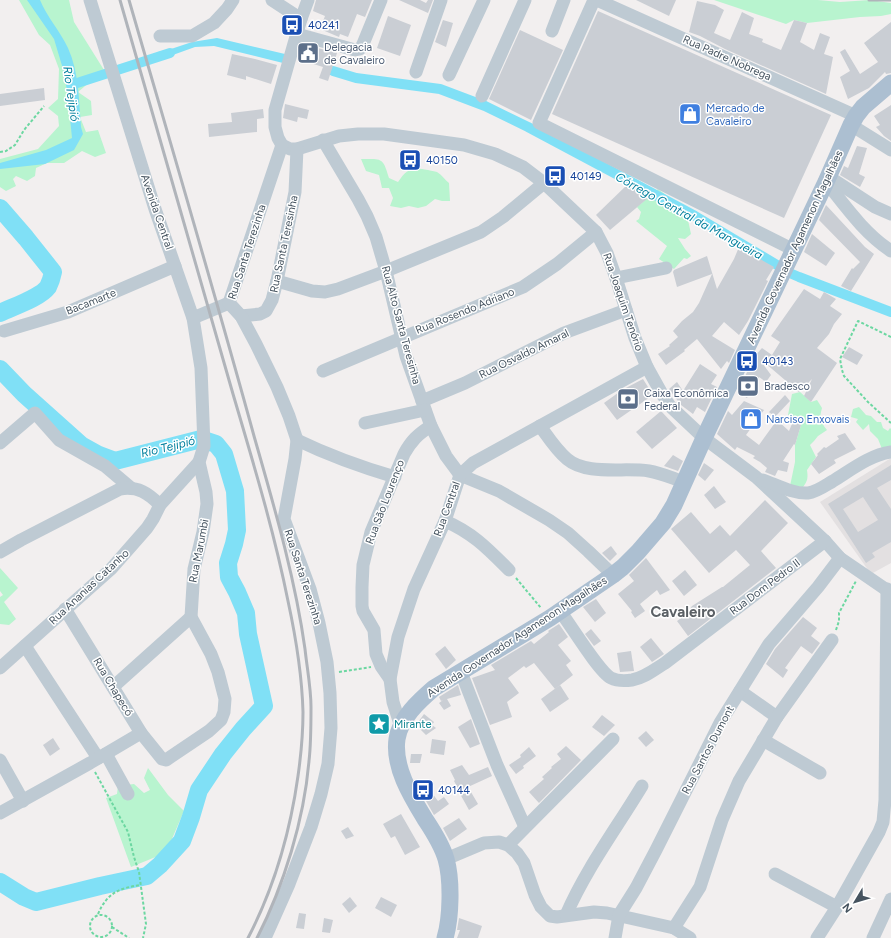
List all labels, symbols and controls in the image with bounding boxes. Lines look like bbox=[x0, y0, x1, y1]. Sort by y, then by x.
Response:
bus stop icon: 40241 bbox=[279, 12, 305, 38]
place label: 40241 bbox=[308, 19, 339, 32]
street label: Rua Padre Nobrega bbox=[681, 33, 773, 83]
public building icon: Delegacia de Cavaleiro bbox=[295, 40, 321, 66]
place label: Delegacia de Cavaleiro bbox=[324, 41, 385, 67]
water label: Rio Tejipió bbox=[60, 66, 82, 122]
shop icon: Mercado de Cavaleiro bbox=[677, 101, 703, 127]
place label: Mercado de Cavaleiro bbox=[706, 102, 765, 128]
bus stop icon: 40150 bbox=[397, 147, 423, 173]
street label: Avenida Governador Agamenon Magalhães bbox=[744, 148, 846, 346]
place label: 40150 bbox=[426, 154, 458, 167]
bus stop icon: 40149 bbox=[542, 163, 568, 189]
place label: 40149 bbox=[570, 170, 601, 183]
water label: Córrego Central da Mangueira bbox=[613, 170, 765, 262]
street label: Avenida Central bbox=[138, 173, 176, 251]
street label: Rua Santa Teresinha bbox=[267, 194, 301, 294]
street label: Rua Santa Terezinha bbox=[225, 203, 269, 301]
street label: Rua Joaquim Tenório bbox=[600, 251, 646, 353]
street label: Rua Alto Santa Teresinha bbox=[379, 264, 423, 386]
street label: Rua Rosendo Adriano bbox=[414, 285, 516, 337]
street label: Bacamarte bbox=[64, 286, 118, 318]
street label: Rua Osvaldo Amaral bbox=[477, 327, 571, 381]
bus stop icon: 40143 bbox=[734, 348, 760, 374]
place label: 40143 bbox=[762, 355, 793, 368]
bank icon: Bradesco bbox=[735, 373, 761, 399]
place label: Bradesco bbox=[764, 380, 810, 393]
bank icon: Caixa Econômica Federal bbox=[615, 386, 641, 412]
place label: Caixa Econômica Federal bbox=[644, 387, 728, 413]
shop icon: Narciso Enxovais bbox=[738, 406, 764, 432]
place label: Narciso Enxovais bbox=[766, 413, 850, 426]
water label: Rio Tejipió bbox=[139, 433, 197, 460]
street label: Rua São Lourenço bbox=[363, 458, 407, 546]
street label: Rua Central bbox=[431, 480, 463, 538]
street label: Rua Marumbi bbox=[186, 518, 212, 584]
street label: Rua Santa Terezinha bbox=[281, 528, 325, 626]
street label: Rua Ananias Catanho bbox=[46, 547, 132, 627]
street label: Rua Dom Pedro II bbox=[727, 556, 803, 618]
street label: Avenida Governador Agamenon Magalhães bbox=[425, 574, 609, 700]
district label: Cavaleiro bbox=[650, 603, 716, 621]
street label: Rua Chapecó bbox=[90, 655, 136, 719]
street label: Rua Santos Dumont bbox=[679, 704, 737, 796]
place icon: Mirante bbox=[366, 711, 392, 737]
place label: Mirante bbox=[394, 718, 431, 731]
bus stop icon: 40144 bbox=[410, 777, 436, 803]
place label: 40144 bbox=[438, 784, 470, 797]
north arrow bbox=[835, 882, 875, 922]
text: N bbox=[840, 900, 855, 915]

